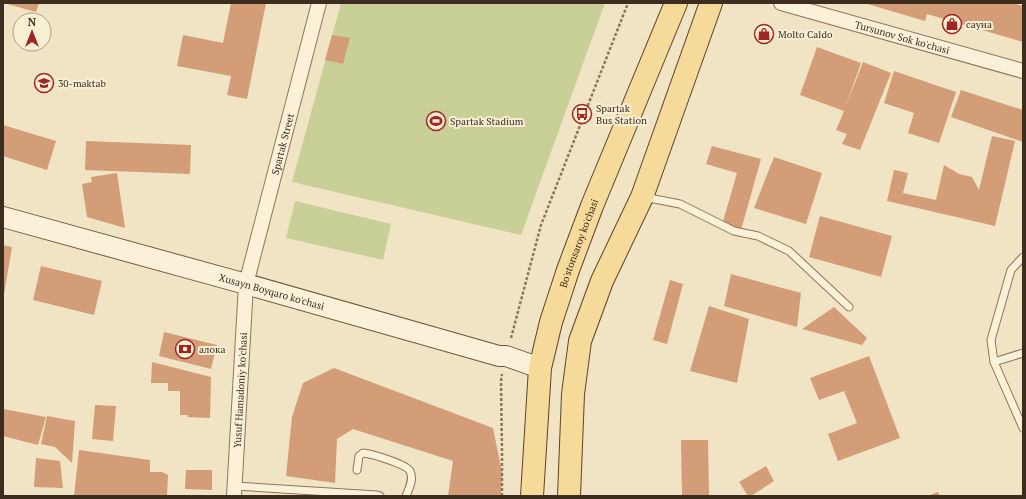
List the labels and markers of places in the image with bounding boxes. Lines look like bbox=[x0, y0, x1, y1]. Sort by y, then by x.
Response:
shop icon: сауна bbox=[941, 13, 963, 35]
place label: сауна bbox=[966, 18, 992, 31]
shop icon: Molto Caldo bbox=[753, 23, 775, 45]
place label: Molto Caldo bbox=[778, 28, 833, 41]
school or university icon: 30-maktab bbox=[33, 72, 55, 94]
place label: 30-maktab bbox=[58, 77, 107, 90]
place label: Spartak Bus Station bbox=[596, 102, 647, 127]
bus stop icon: Spartak Bus Station bbox=[571, 103, 593, 125]
sports icon: Spartak Stadium bbox=[425, 110, 447, 132]
place label: Spartak Stadium bbox=[450, 115, 524, 128]
bank icon: алока bbox=[174, 338, 196, 360]
place label: алока bbox=[199, 343, 225, 356]

